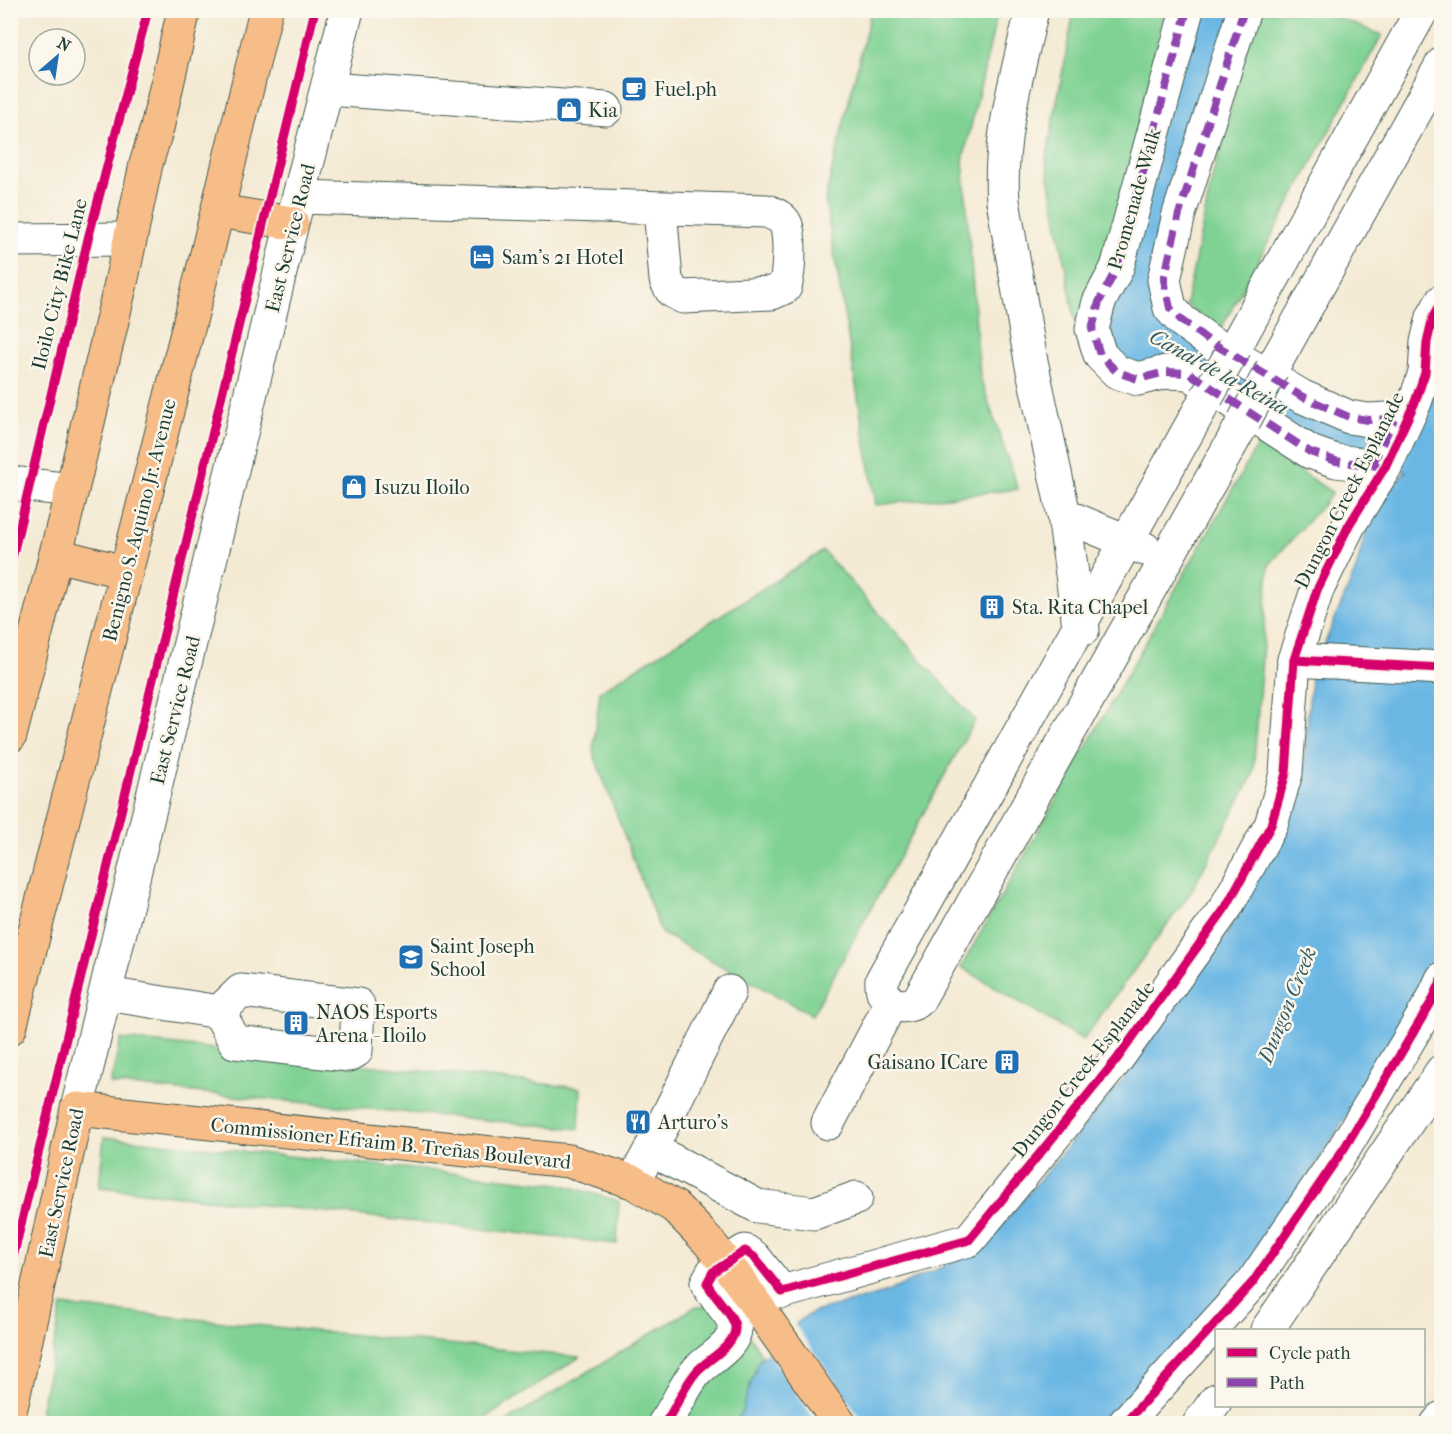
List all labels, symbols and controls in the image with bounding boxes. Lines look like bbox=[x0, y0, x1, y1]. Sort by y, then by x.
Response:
north arrow bbox=[27, 27, 87, 87]
text: N bbox=[54, 33, 75, 56]
cafe icon: Fuel.ph bbox=[619, 74, 649, 104]
place label: Fuel.ph bbox=[654, 78, 718, 101]
shop icon: Kia bbox=[554, 95, 584, 125]
place label: Kia bbox=[588, 99, 618, 122]
street label: Promenade Walk bbox=[1103, 125, 1166, 273]
street label: East Service Road bbox=[261, 160, 320, 315]
street label: Iloilo City Bike Lane bbox=[27, 196, 92, 372]
hotel icon: Sam's 21 Hotel bbox=[467, 242, 497, 272]
place label: Sam's 21 Hotel bbox=[502, 246, 624, 269]
water label: Canal de la Reina bbox=[1146, 324, 1292, 420]
street label: Dungon Creek Esplanade bbox=[1290, 388, 1409, 592]
street label: Benigno S. Aquino Jr. Avenue bbox=[98, 396, 181, 644]
shop icon: Isuzu Iloilo bbox=[339, 472, 369, 502]
place label: Isuzu Iloilo bbox=[374, 476, 470, 499]
building icon: Sta. Rita Chapel bbox=[977, 592, 1007, 622]
place label: Sta. Rita Chapel bbox=[1012, 596, 1149, 619]
street label: East Service Road bbox=[146, 632, 205, 787]
place label: Saint Joseph School bbox=[430, 935, 536, 981]
school or university icon: Saint Joseph School bbox=[396, 942, 426, 972]
water label: Dungon Creek bbox=[1252, 943, 1321, 1069]
street label: Dungon Creek Esplanade bbox=[1007, 976, 1159, 1162]
place label: NAOS Esports Arena - Iloilo bbox=[315, 1001, 437, 1047]
building icon: NAOS Esports Arena - Iloilo bbox=[281, 1008, 311, 1038]
building icon: Gaisano ICare bbox=[992, 1047, 1022, 1077]
place label: Gaisano ICare bbox=[868, 1051, 988, 1074]
street label: East Service Road bbox=[34, 1105, 89, 1260]
restaurant icon: Arturo's bbox=[623, 1107, 653, 1137]
place label: Arturo's bbox=[657, 1111, 728, 1134]
street label: Commissioner Efraim B. Treñas Boulevard bbox=[210, 1113, 573, 1174]
legend bbox=[1215, 1329, 1425, 1407]
text: Cycle path bbox=[1269, 1343, 1350, 1364]
text: Path bbox=[1269, 1373, 1305, 1394]

